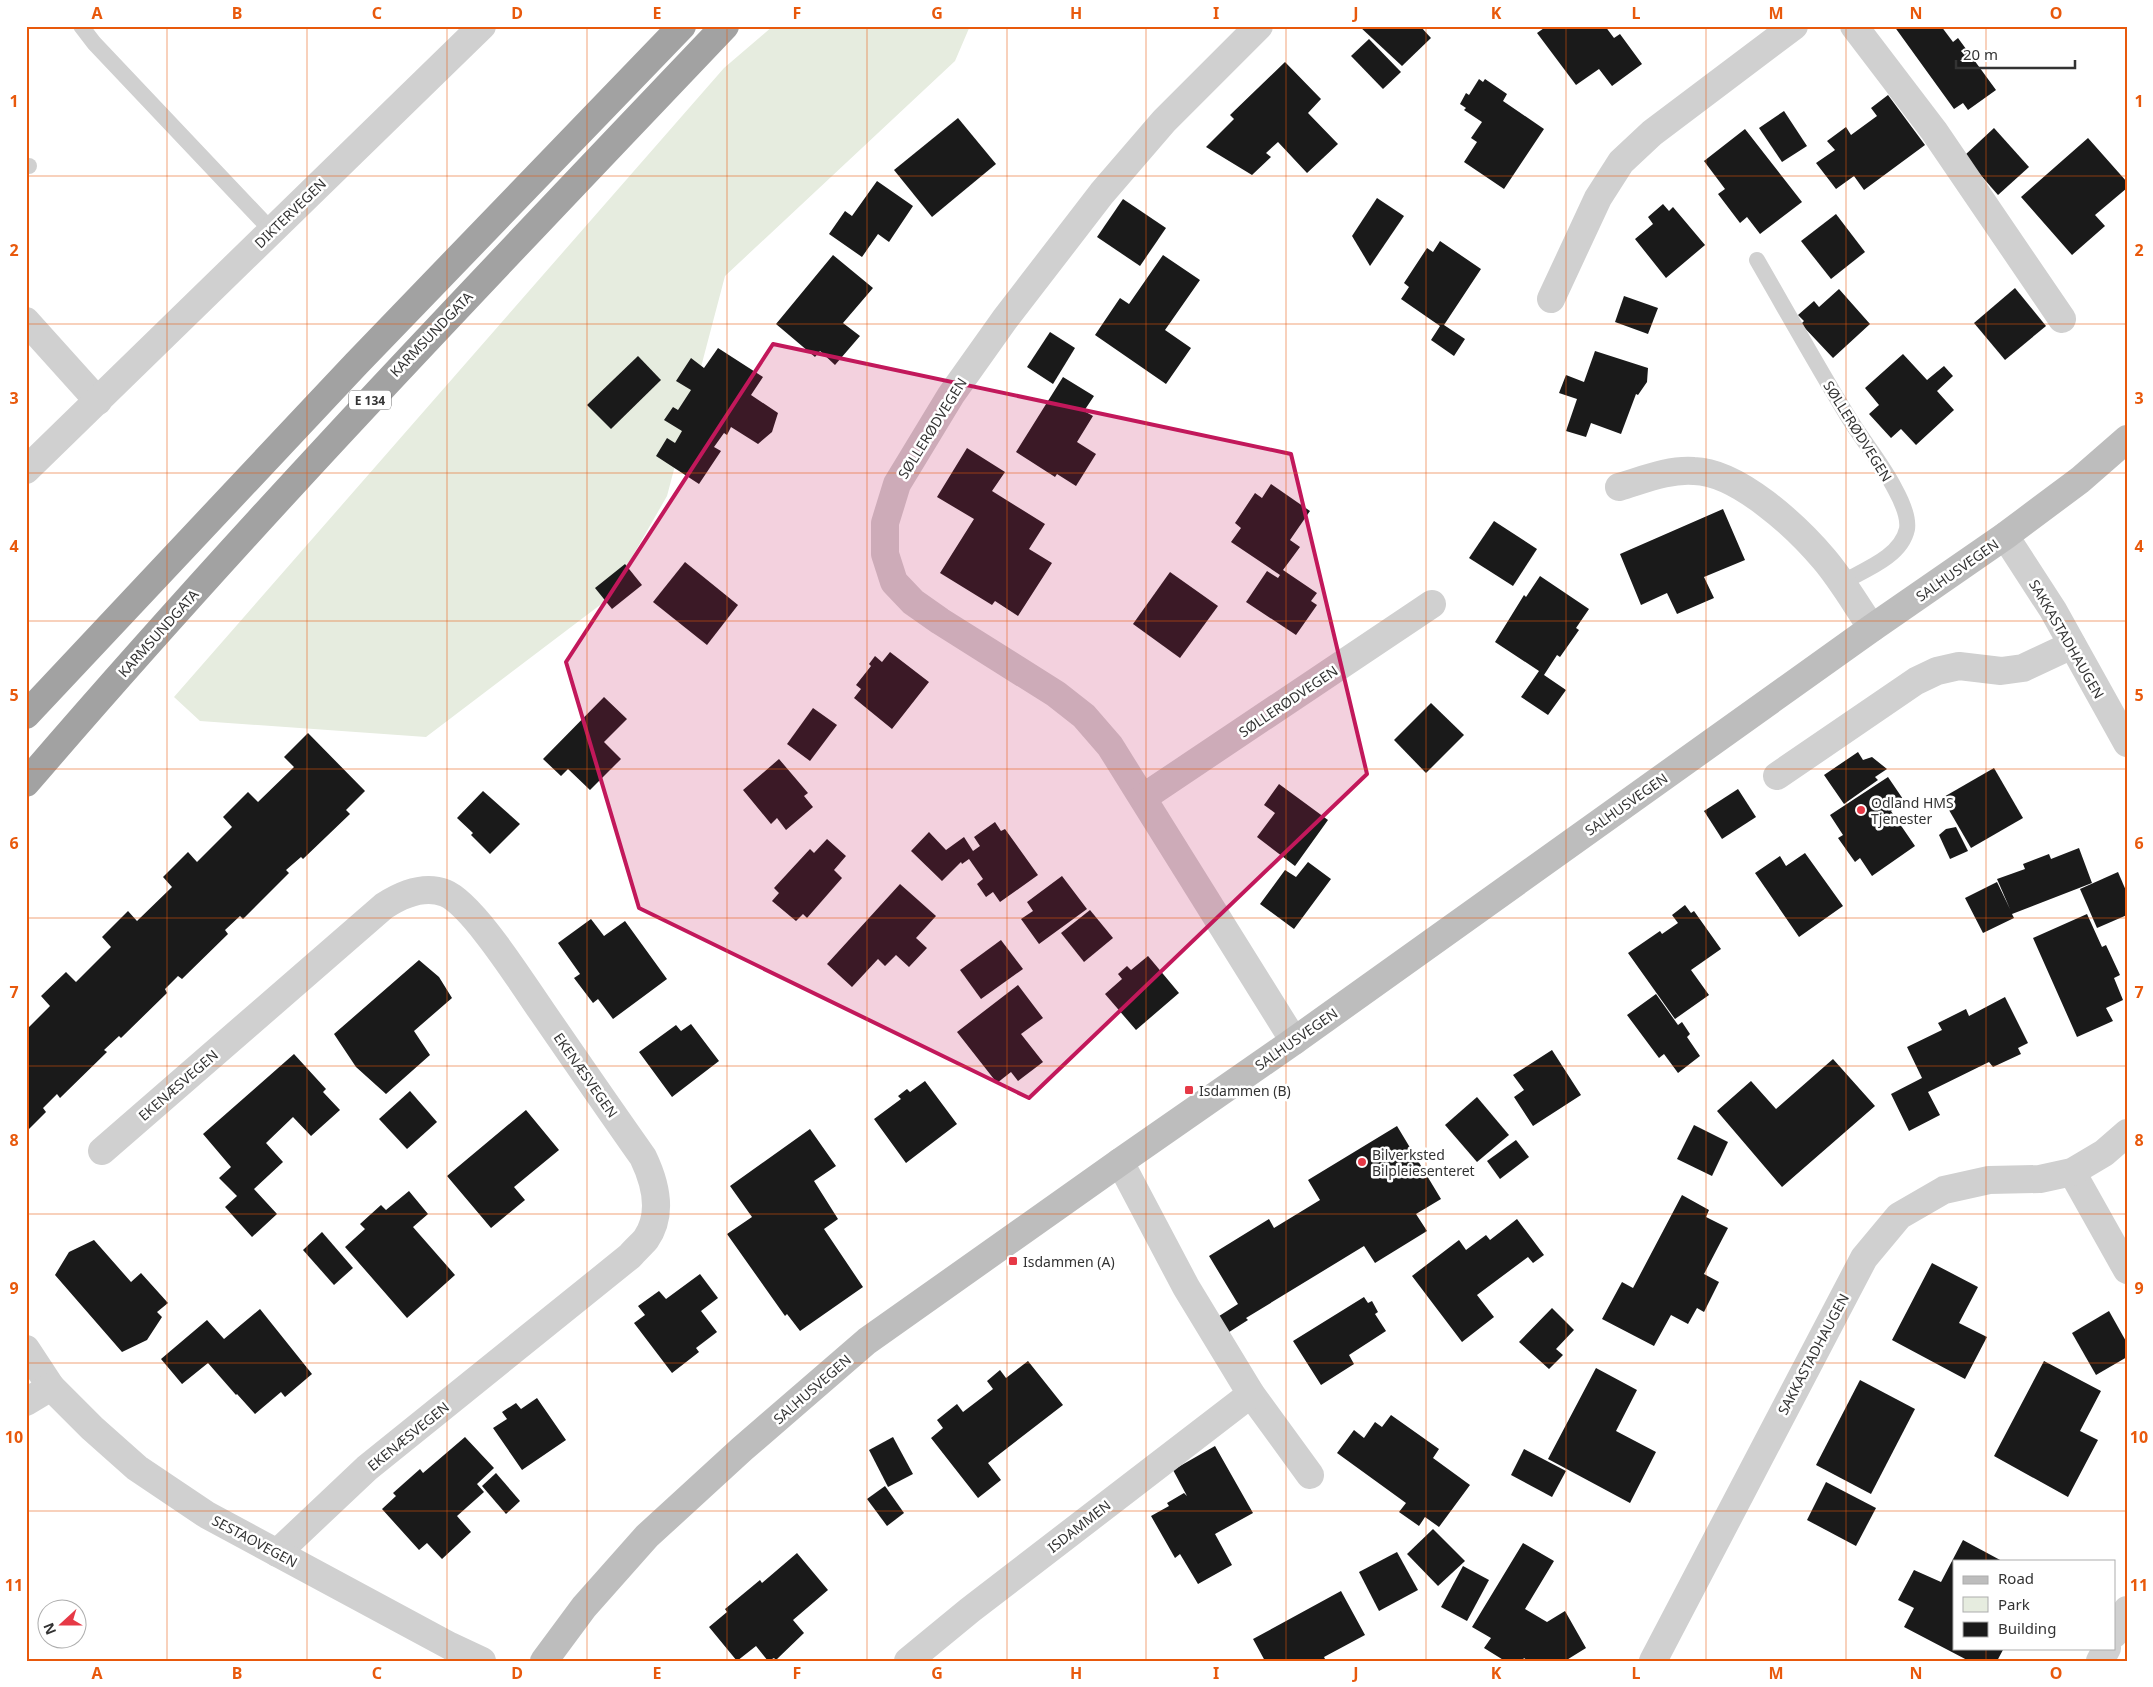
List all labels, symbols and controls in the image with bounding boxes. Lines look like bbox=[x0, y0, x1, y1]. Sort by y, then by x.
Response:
text: A bbox=[91, 2, 103, 24]
text: B bbox=[232, 2, 242, 24]
text: C bbox=[372, 2, 382, 24]
text: D bbox=[511, 2, 523, 24]
text: E bbox=[653, 2, 662, 24]
text: F bbox=[793, 2, 801, 24]
text: G bbox=[931, 2, 943, 24]
text: H bbox=[1070, 2, 1082, 24]
text: I bbox=[1213, 2, 1219, 24]
text: J bbox=[1351, 2, 1359, 24]
text: K bbox=[1491, 2, 1502, 24]
text: L bbox=[1632, 2, 1641, 24]
text: M bbox=[1768, 2, 1784, 24]
text: N bbox=[1909, 2, 1923, 24]
text: O bbox=[2050, 2, 2062, 24]
scale bar bbox=[1956, 38, 2074, 70]
text: 20 m bbox=[1963, 44, 1998, 64]
text: 1 bbox=[9, 90, 19, 112]
text: 1 bbox=[2134, 90, 2144, 112]
street label: DIKTERVEGEN bbox=[250, 174, 330, 252]
text: 2 bbox=[9, 239, 19, 261]
text: 2 bbox=[2134, 239, 2144, 261]
street label: KARMSUNDGATA bbox=[385, 287, 477, 381]
street label: SØLLERØDVEGEN bbox=[893, 374, 971, 482]
street label: SØLLERØDVEGEN bbox=[1819, 377, 1897, 485]
text: 3 bbox=[9, 387, 19, 409]
text: 3 bbox=[2134, 387, 2144, 409]
road number: E 134 bbox=[349, 390, 391, 410]
street label: SALHUSVEGEN bbox=[1912, 534, 2002, 606]
text: 4 bbox=[9, 535, 19, 557]
text: 4 bbox=[2134, 535, 2144, 557]
street label: SAKKASTADHAUGEN bbox=[2025, 576, 2109, 702]
street label: KARMSUNDGATA bbox=[114, 585, 202, 681]
street label: SØLLERØDVEGEN bbox=[1235, 661, 1341, 741]
text: 5 bbox=[9, 684, 19, 706]
text: 5 bbox=[2134, 684, 2144, 706]
street label: SALHUSVEGEN bbox=[1581, 768, 1671, 840]
place label: Odland HMS Tjenester bbox=[1871, 793, 1954, 828]
marker: Odland HMS Tjenester bbox=[1855, 804, 1867, 816]
text: 6 bbox=[9, 832, 19, 854]
text: 6 bbox=[2134, 832, 2144, 854]
text: 7 bbox=[9, 981, 19, 1003]
text: 7 bbox=[2134, 981, 2144, 1003]
street label: SALHUSVEGEN bbox=[1251, 1003, 1341, 1075]
street label: EKENÆSVEGEN bbox=[550, 1029, 622, 1121]
street label: EKENÆSVEGEN bbox=[134, 1045, 222, 1125]
place label: Isdammen (B) bbox=[1199, 1081, 1291, 1100]
marker: Isdammen (B) bbox=[1183, 1084, 1195, 1096]
text: 8 bbox=[9, 1129, 19, 1151]
text: 8 bbox=[2134, 1129, 2144, 1151]
place label: Bilverksted Bilpleiesenteret bbox=[1372, 1145, 1475, 1180]
marker: Bilverksted Bilpleiesenteret bbox=[1356, 1156, 1368, 1168]
place label: Isdammen (A) bbox=[1023, 1252, 1115, 1271]
marker: Isdammen (A) bbox=[1007, 1255, 1019, 1267]
text: 9 bbox=[9, 1277, 19, 1299]
text: 9 bbox=[2134, 1277, 2144, 1299]
street label: SAKKASTADHAUGEN bbox=[1773, 1290, 1853, 1418]
street label: SALHUSVEGEN bbox=[769, 1350, 855, 1428]
street label: EKENÆSVEGEN bbox=[363, 1397, 453, 1475]
text: 10 bbox=[5, 1426, 23, 1448]
text: 10 bbox=[2130, 1426, 2148, 1448]
street label: ISDAMMEN bbox=[1044, 1495, 1114, 1557]
street label: SESTAOVEGEN bbox=[209, 1510, 301, 1572]
legend bbox=[1953, 1560, 2116, 1650]
text: Road bbox=[1998, 1568, 2034, 1588]
text: 11 bbox=[5, 1574, 23, 1596]
text: 11 bbox=[2130, 1574, 2148, 1596]
text: Park bbox=[1998, 1594, 2030, 1614]
north arrow bbox=[38, 1600, 88, 1650]
text: Building bbox=[1998, 1618, 2056, 1638]
text: N bbox=[38, 1620, 60, 1638]
text: A bbox=[91, 1662, 103, 1684]
text: B bbox=[232, 1662, 242, 1684]
text: C bbox=[372, 1662, 382, 1684]
text: D bbox=[511, 1662, 523, 1684]
text: E bbox=[653, 1662, 662, 1684]
text: F bbox=[793, 1662, 801, 1684]
text: G bbox=[931, 1662, 943, 1684]
text: H bbox=[1070, 1662, 1082, 1684]
text: I bbox=[1213, 1662, 1219, 1684]
text: J bbox=[1351, 1662, 1359, 1684]
text: K bbox=[1491, 1662, 1502, 1684]
text: L bbox=[1632, 1662, 1641, 1684]
text: M bbox=[1768, 1662, 1784, 1684]
text: N bbox=[1909, 1662, 1923, 1684]
text: O bbox=[2050, 1662, 2062, 1684]

